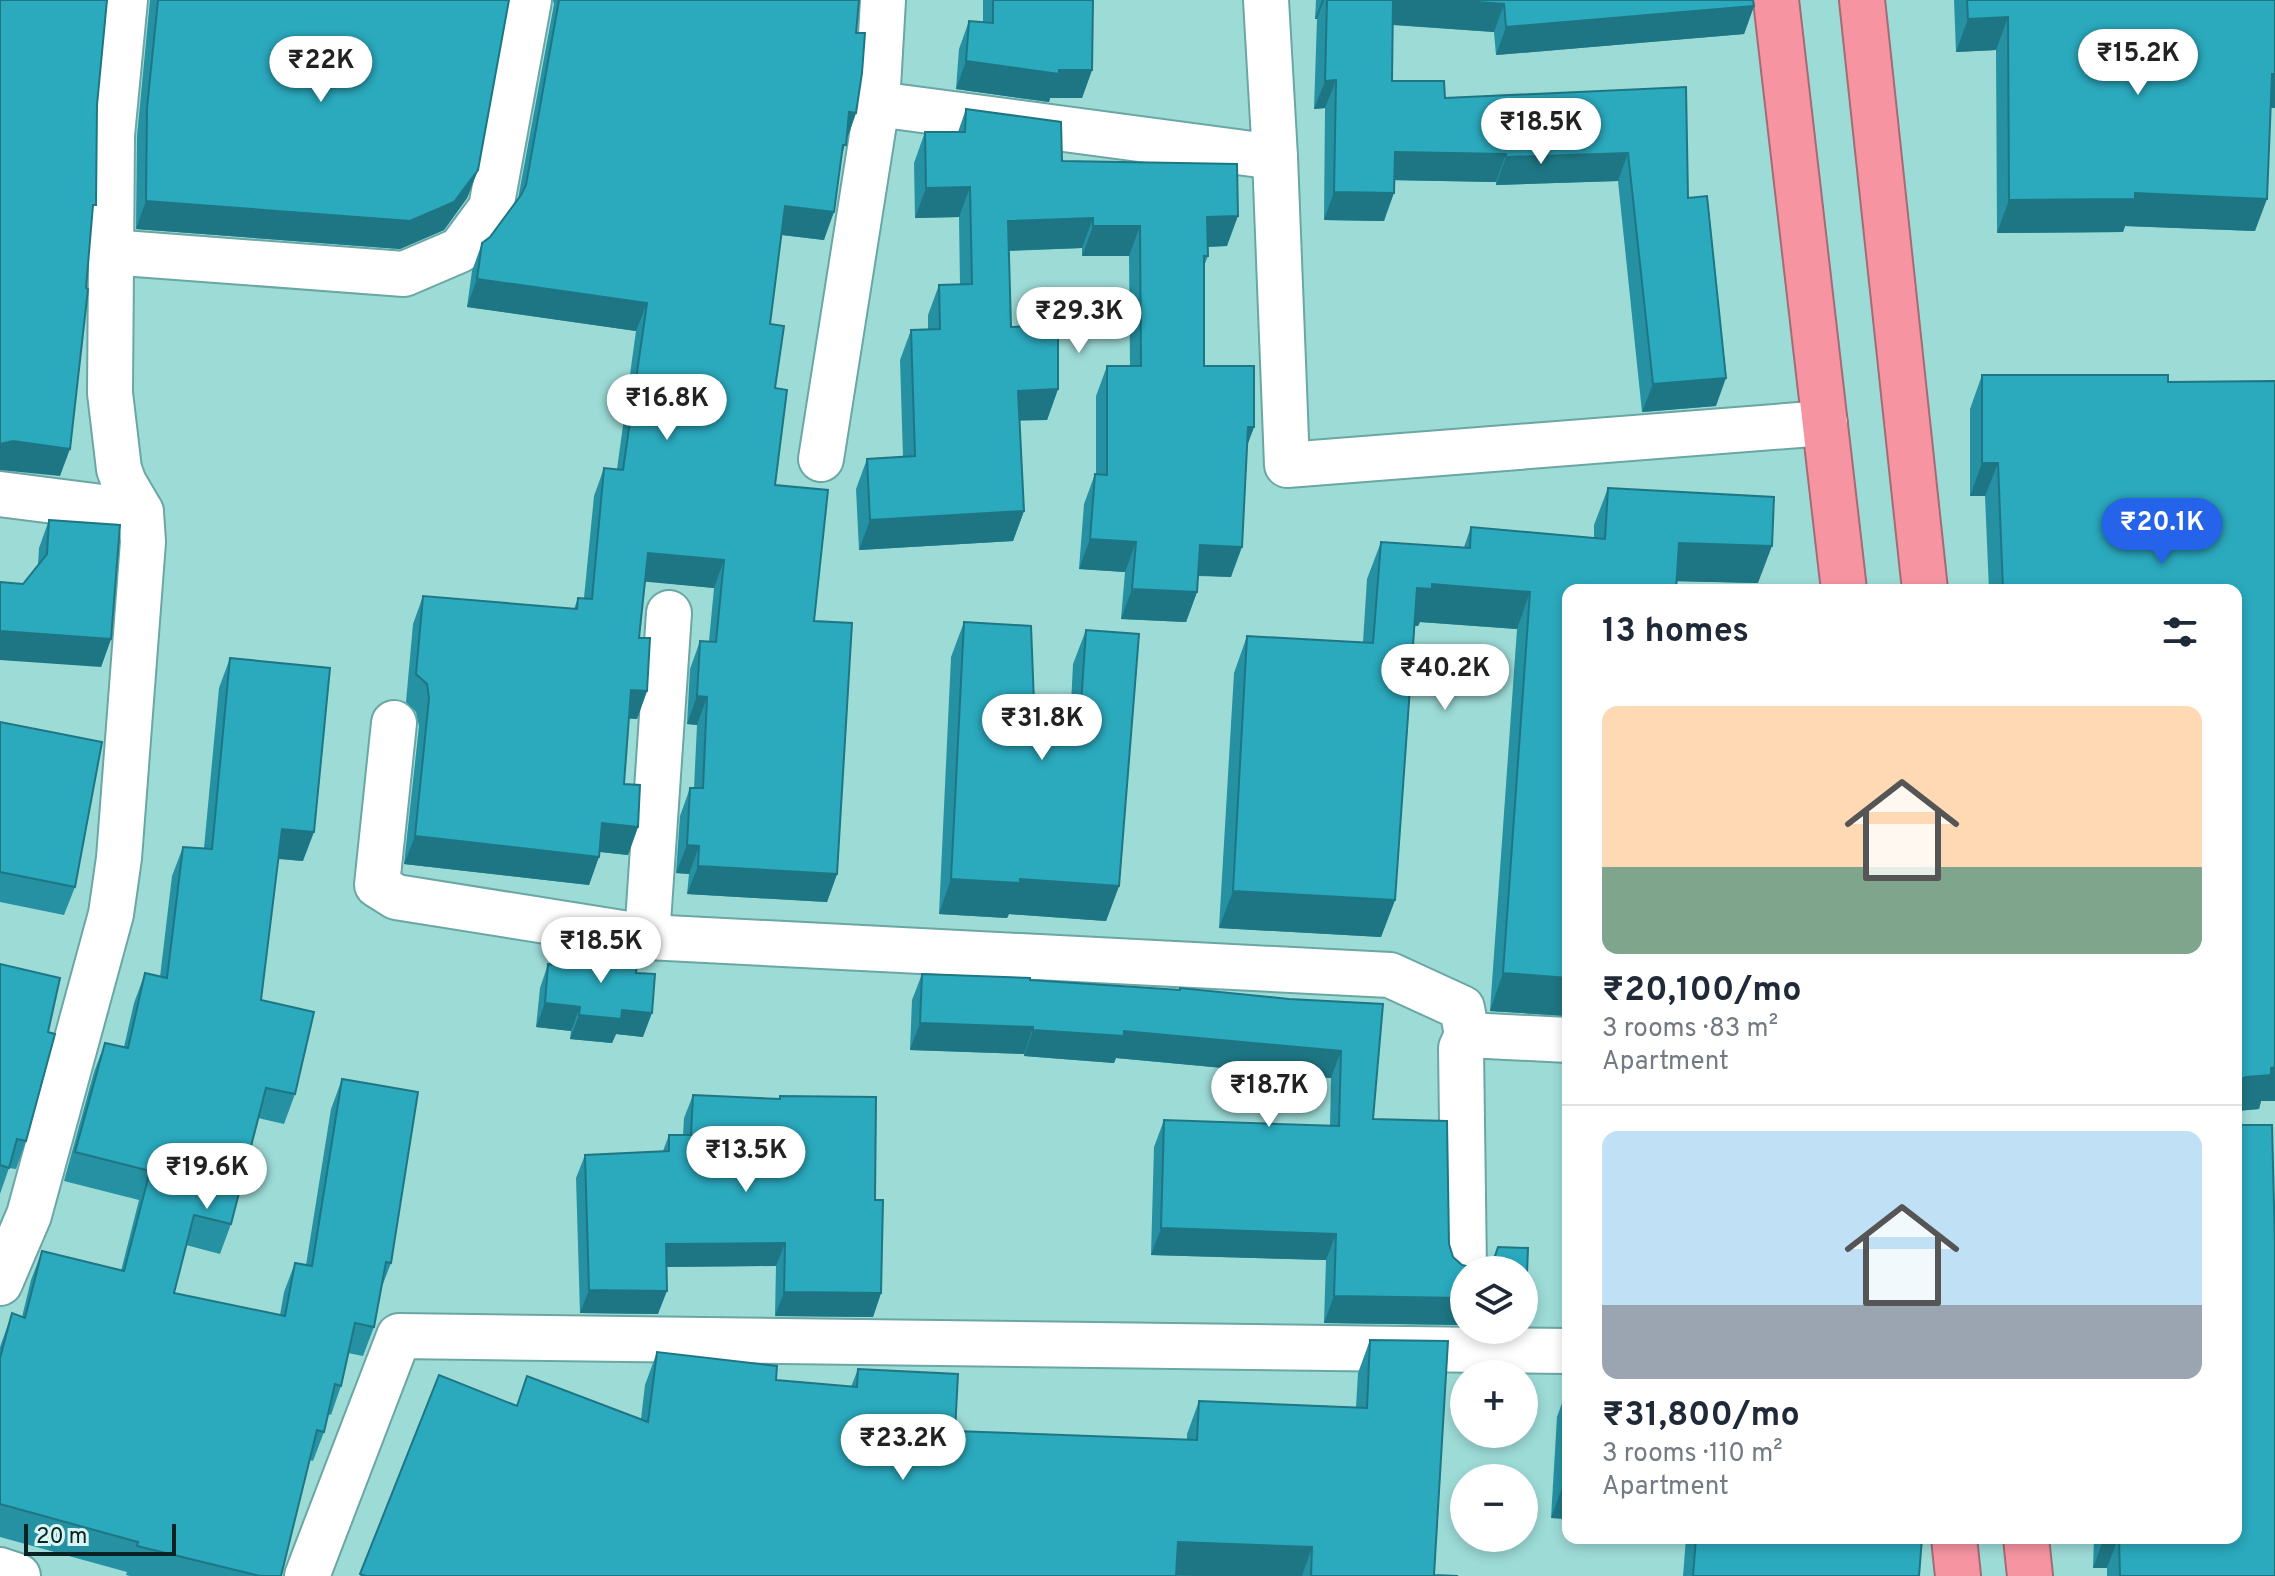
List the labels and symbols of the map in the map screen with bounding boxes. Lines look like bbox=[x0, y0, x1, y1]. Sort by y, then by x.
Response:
pin: ₹15.2K bbox=[2073, 29, 2203, 97]
pin: ₹22K bbox=[274, 36, 368, 104]
pin: ₹18.5K bbox=[1476, 98, 1606, 166]
pin: ₹29.3K bbox=[1014, 287, 1144, 355]
pin: ₹16.8K bbox=[602, 374, 732, 442]
pin: ₹20.1K bbox=[2097, 498, 2227, 566]
pin: ₹40.2K bbox=[1380, 644, 1510, 712]
pin: ₹31.8K bbox=[977, 694, 1107, 762]
pin: ₹18.5K bbox=[536, 917, 666, 985]
pin: ₹18.7K bbox=[1204, 1061, 1334, 1129]
pin: ₹13.5K bbox=[681, 1126, 811, 1194]
pin: ₹19.6K bbox=[142, 1143, 272, 1211]
pin: ₹23.2K bbox=[838, 1414, 968, 1482]
scale bar bbox=[24, 1520, 176, 1556]

